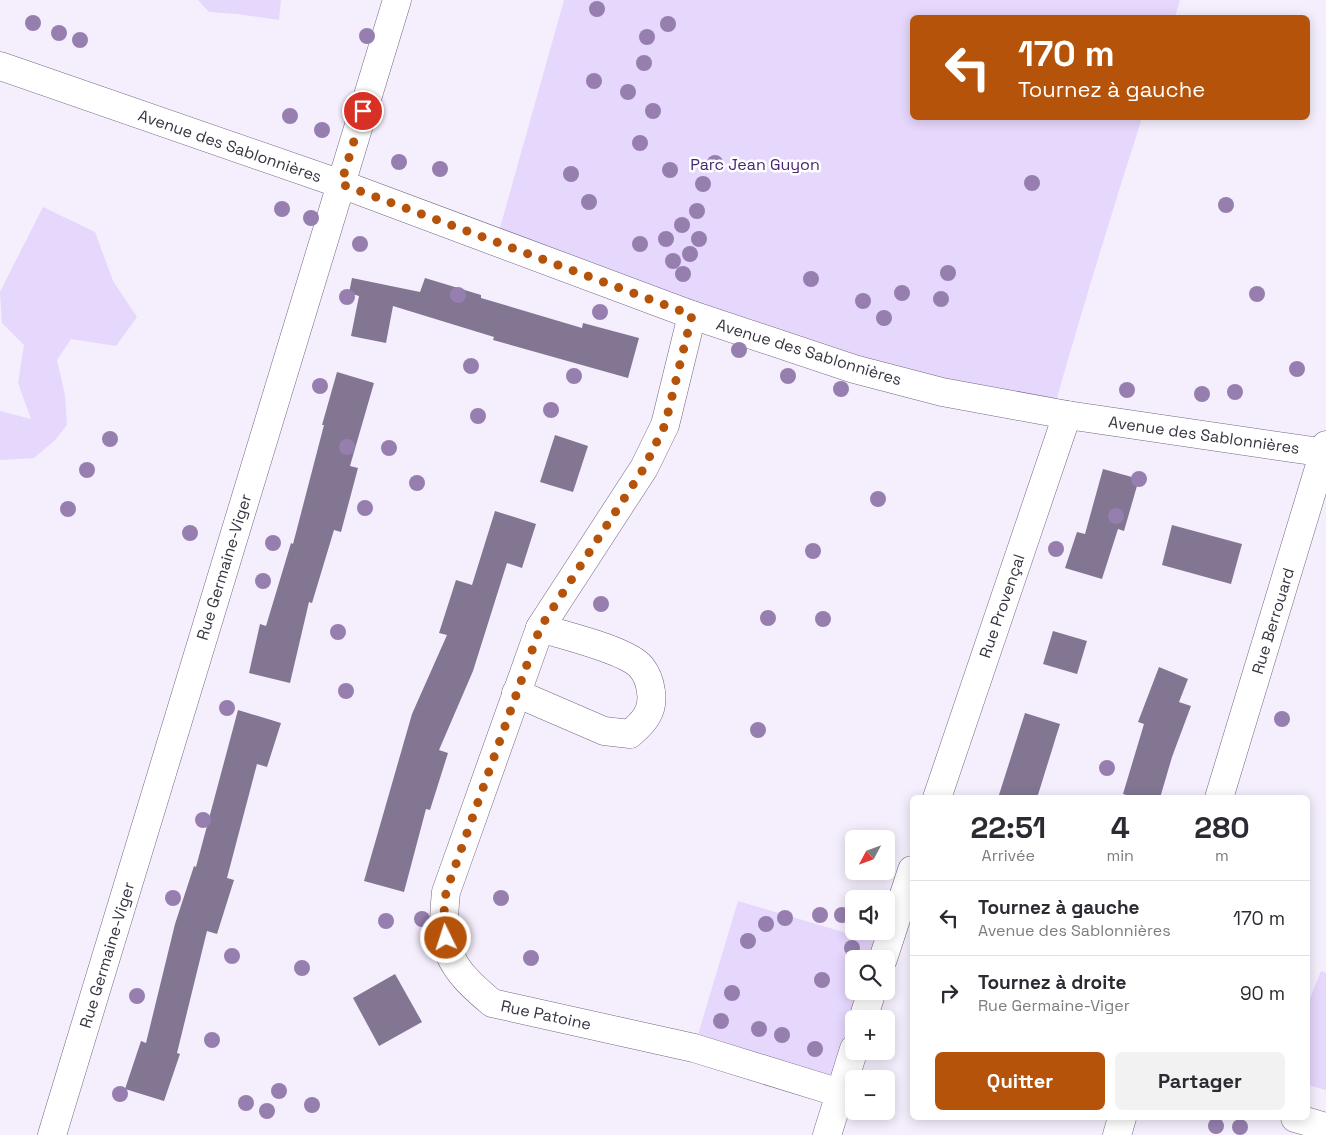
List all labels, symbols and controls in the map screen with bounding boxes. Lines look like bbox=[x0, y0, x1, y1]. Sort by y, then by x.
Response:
text: 170 m bbox=[1018, 32, 1115, 76]
icon: left bbox=[935, 35, 1000, 100]
text: Tournez à gauche bbox=[1018, 75, 1205, 103]
pin bbox=[342, 90, 384, 132]
icon: arrive bbox=[349, 97, 377, 125]
street label: Avenue des Sablonnières bbox=[135, 105, 325, 187]
park label: Parc Jean Guyon bbox=[690, 154, 820, 175]
street label: Avenue des Sablonnières bbox=[714, 314, 904, 390]
street label: Avenue des Sablonnières bbox=[1107, 411, 1301, 459]
street label: Rue Germaine-Viger bbox=[192, 491, 256, 643]
street label: Rue Provençal bbox=[974, 551, 1030, 661]
street label: Rue Berrouard bbox=[1247, 565, 1299, 677]
text: 22:51 bbox=[970, 808, 1046, 847]
text: 4 bbox=[1111, 808, 1130, 847]
text: 280 bbox=[1194, 808, 1250, 847]
north arrow bbox=[845, 830, 895, 880]
map controls bbox=[845, 830, 895, 1120]
text: Arrivée bbox=[982, 845, 1035, 866]
text: min bbox=[1106, 845, 1134, 866]
text: m bbox=[1215, 845, 1229, 866]
street label: Rue Germaine-Viger bbox=[75, 879, 139, 1031]
button: sound bbox=[845, 890, 895, 940]
text: Tournez à gauche bbox=[978, 895, 1140, 920]
icon: left bbox=[935, 904, 963, 932]
text: 170 m bbox=[1233, 906, 1285, 931]
position arrow bbox=[419, 911, 471, 963]
text: Avenue des Sablonnières bbox=[978, 920, 1171, 941]
button: search bbox=[845, 950, 895, 1000]
text: Tournez à droite bbox=[978, 970, 1127, 995]
icon: right bbox=[935, 979, 963, 1007]
text: 90 m bbox=[1240, 981, 1285, 1006]
street label: Rue Patoine bbox=[499, 995, 593, 1035]
text: Rue Germaine-Viger bbox=[978, 995, 1130, 1016]
button: + bbox=[845, 1010, 895, 1060]
button: Quitter bbox=[935, 1052, 1105, 1110]
button: Partager bbox=[1115, 1052, 1285, 1110]
button: − bbox=[845, 1070, 895, 1120]

